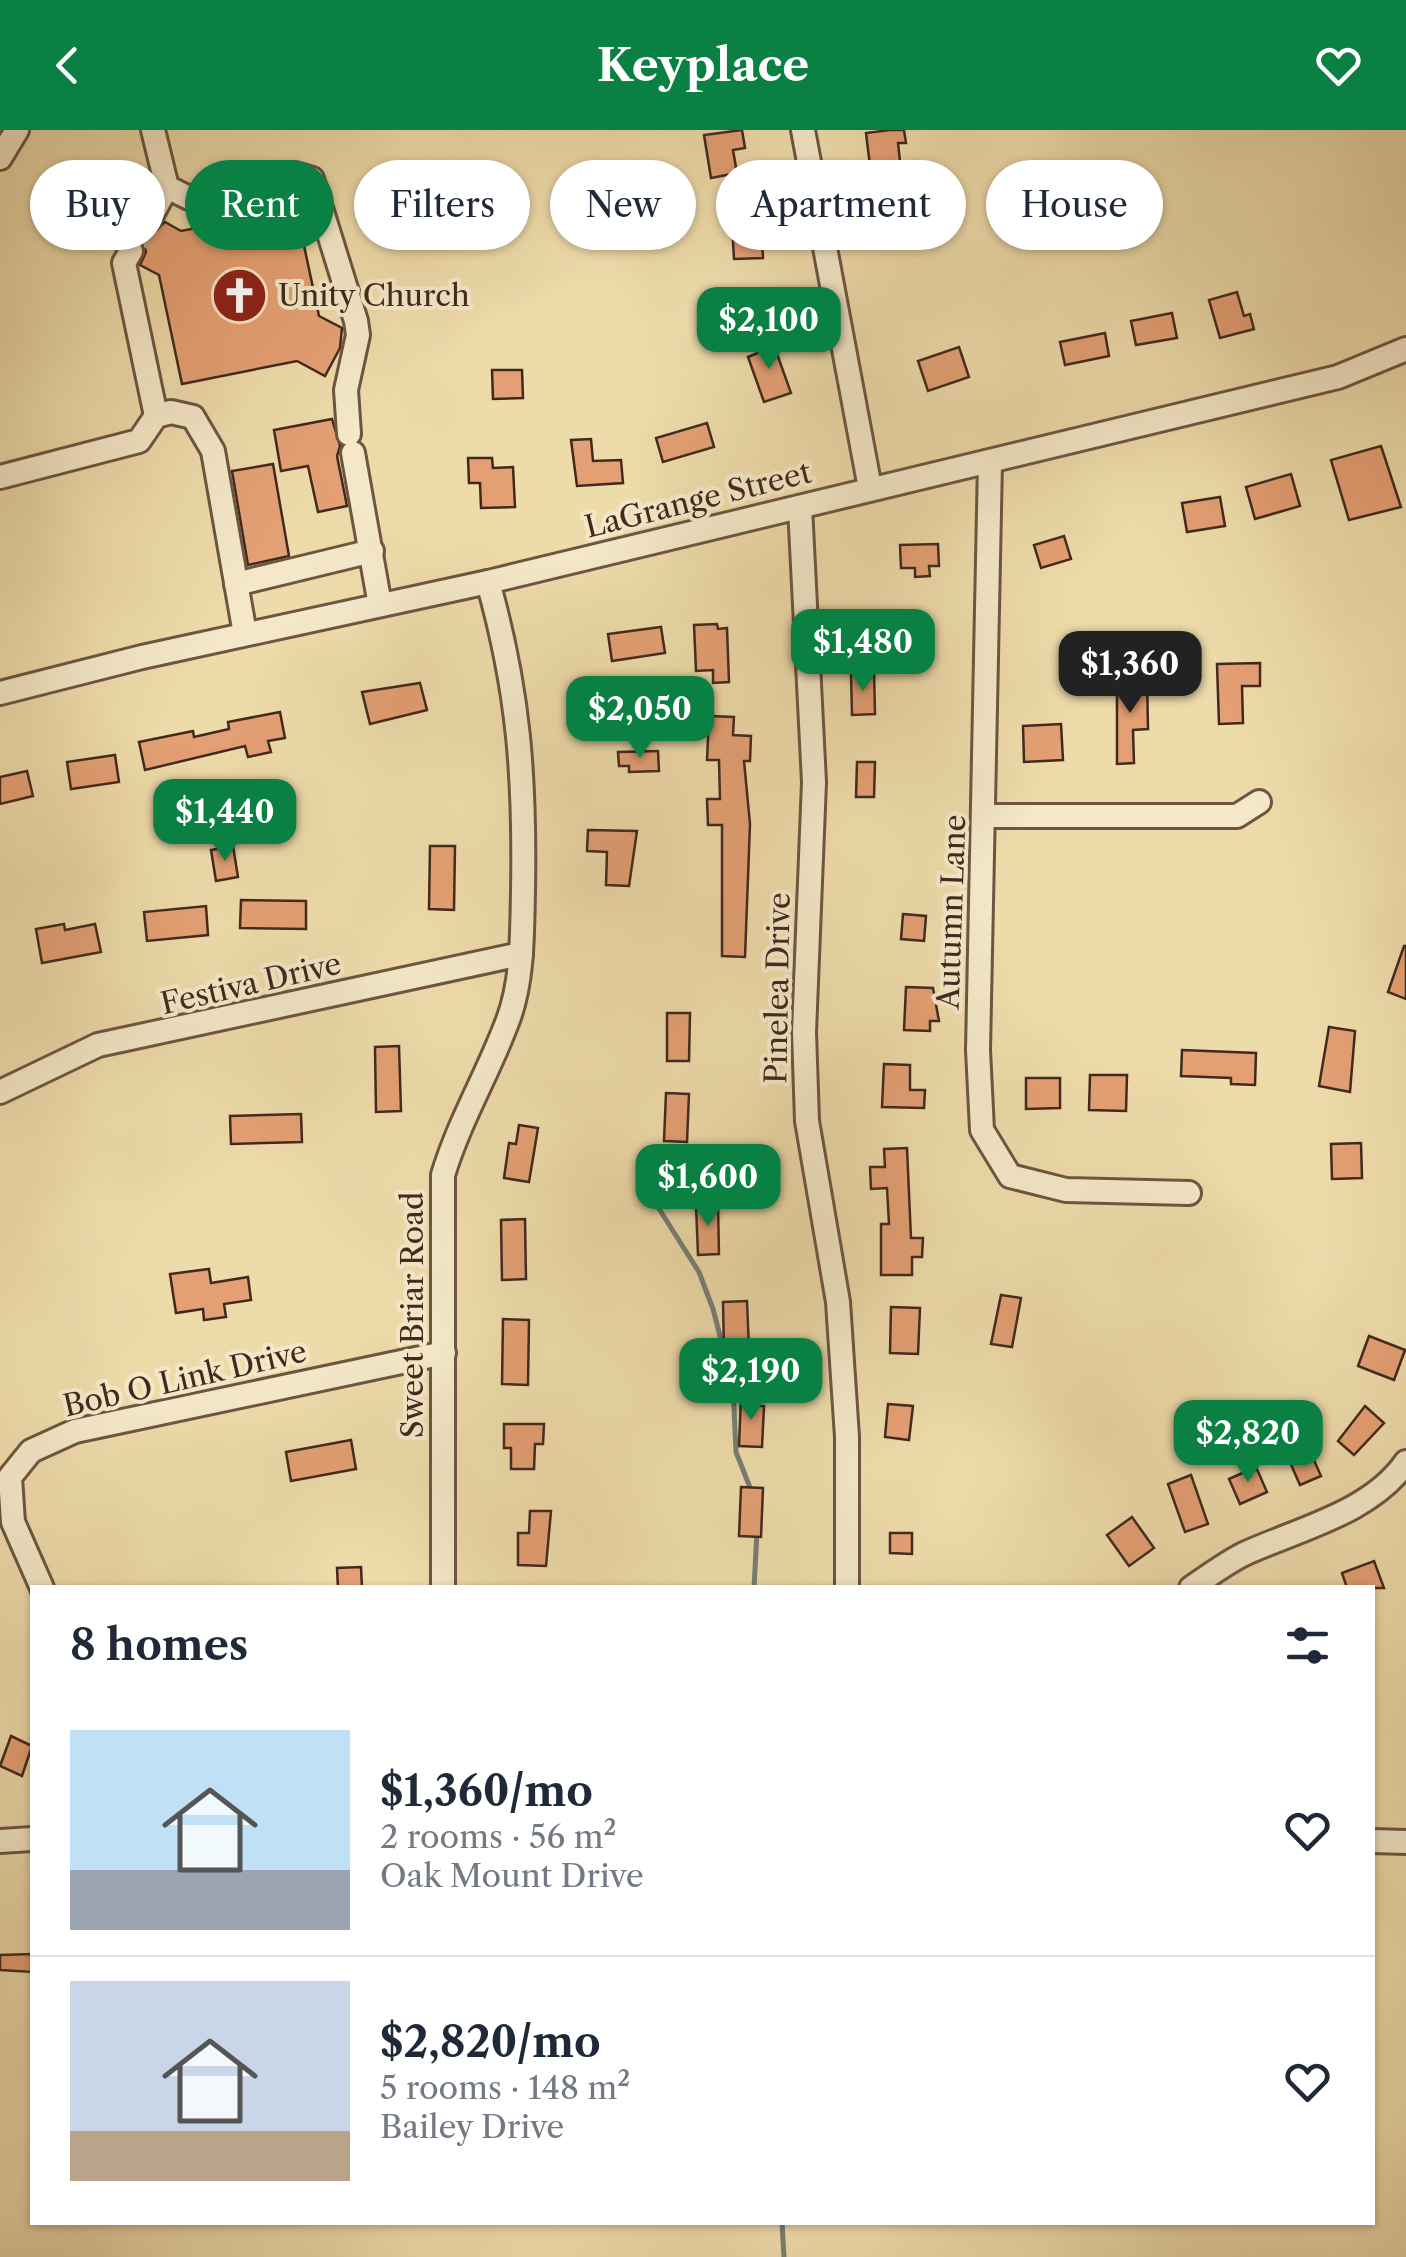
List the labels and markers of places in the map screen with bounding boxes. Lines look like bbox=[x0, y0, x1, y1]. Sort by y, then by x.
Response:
church icon: Unity Church bbox=[209, 266, 269, 326]
place label: Unity Church bbox=[278, 277, 470, 314]
pin: $2,100 bbox=[688, 287, 850, 372]
pin: $1,480 bbox=[782, 609, 944, 694]
pin: $1,360 bbox=[1049, 631, 1211, 716]
pin: $2,050 bbox=[559, 676, 721, 761]
pin: $1,440 bbox=[144, 779, 306, 864]
pin: $1,600 bbox=[627, 1144, 789, 1229]
pin: $2,190 bbox=[670, 1338, 832, 1423]
pin: $2,820 bbox=[1167, 1400, 1329, 1485]

